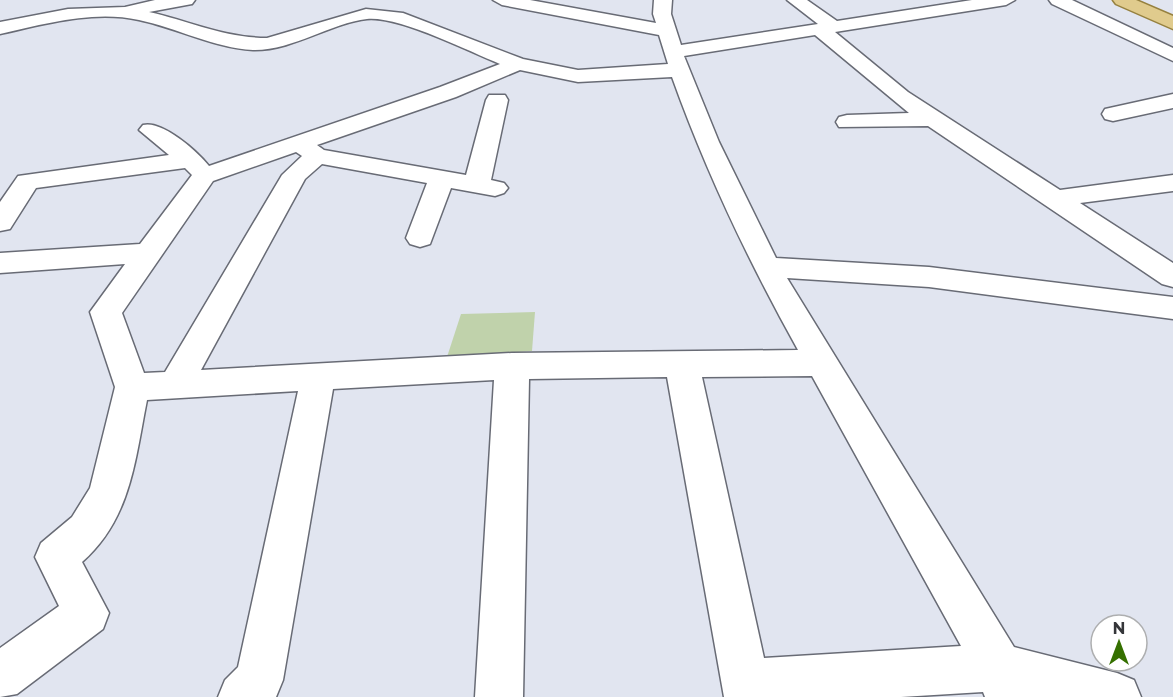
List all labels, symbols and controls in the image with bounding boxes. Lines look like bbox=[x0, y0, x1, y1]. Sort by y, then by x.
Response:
north arrow bbox=[1089, 613, 1149, 673]
text: N bbox=[1113, 619, 1125, 638]

